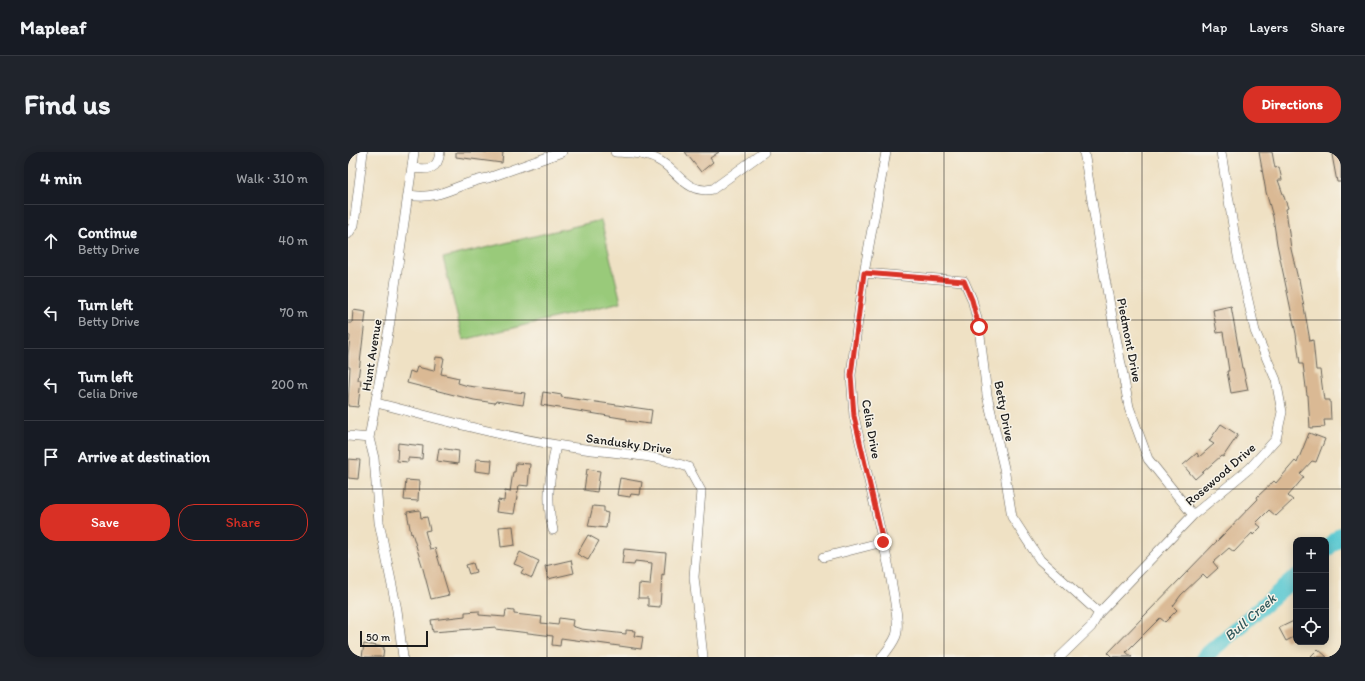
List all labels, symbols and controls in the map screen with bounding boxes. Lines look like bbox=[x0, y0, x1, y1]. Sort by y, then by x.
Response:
text: Mapleaf bbox=[20, 16, 86, 39]
text: Map bbox=[1202, 19, 1227, 36]
text: Layers bbox=[1249, 19, 1288, 36]
text: Share bbox=[1310, 19, 1345, 36]
button: Directions bbox=[1243, 86, 1341, 123]
text: Find us bbox=[24, 87, 111, 121]
text: 4 min bbox=[40, 168, 82, 188]
text: Walk · 310 m bbox=[236, 171, 308, 186]
text: Continue bbox=[78, 224, 137, 242]
icon: ahead bbox=[40, 230, 62, 252]
text: 40 m bbox=[278, 233, 308, 248]
text: Betty Drive bbox=[78, 242, 140, 257]
text: Turn left bbox=[78, 296, 133, 314]
street label: Piedmont Drive bbox=[1114, 297, 1145, 383]
icon: left bbox=[40, 302, 62, 324]
text: 70 m bbox=[280, 305, 308, 320]
text: Betty Drive bbox=[78, 314, 140, 329]
street label: Hunt Avenue bbox=[358, 318, 385, 392]
route start bbox=[970, 318, 988, 336]
text: Turn left bbox=[78, 368, 133, 386]
icon: left bbox=[40, 374, 62, 396]
text: 200 m bbox=[271, 377, 308, 392]
street label: Betty Drive bbox=[991, 379, 1018, 443]
text: Celia Drive bbox=[78, 386, 138, 401]
street label: Celia Drive bbox=[859, 398, 884, 460]
street label: Sandusky Drive bbox=[585, 430, 673, 457]
street label: Rosewood Drive bbox=[1182, 440, 1258, 509]
icon: arrive bbox=[40, 446, 62, 468]
text: Arrive at destination bbox=[78, 448, 210, 466]
button: Save bbox=[40, 504, 170, 541]
button: Share bbox=[178, 504, 308, 541]
route end bbox=[874, 533, 892, 551]
map controls bbox=[1293, 537, 1329, 645]
button: + bbox=[1293, 537, 1329, 573]
button: − bbox=[1293, 573, 1329, 609]
water label: Bull Creek bbox=[1221, 590, 1280, 644]
button: locate bbox=[1293, 609, 1329, 645]
scale bar bbox=[360, 629, 428, 648]
text: 50 m bbox=[366, 631, 390, 644]

